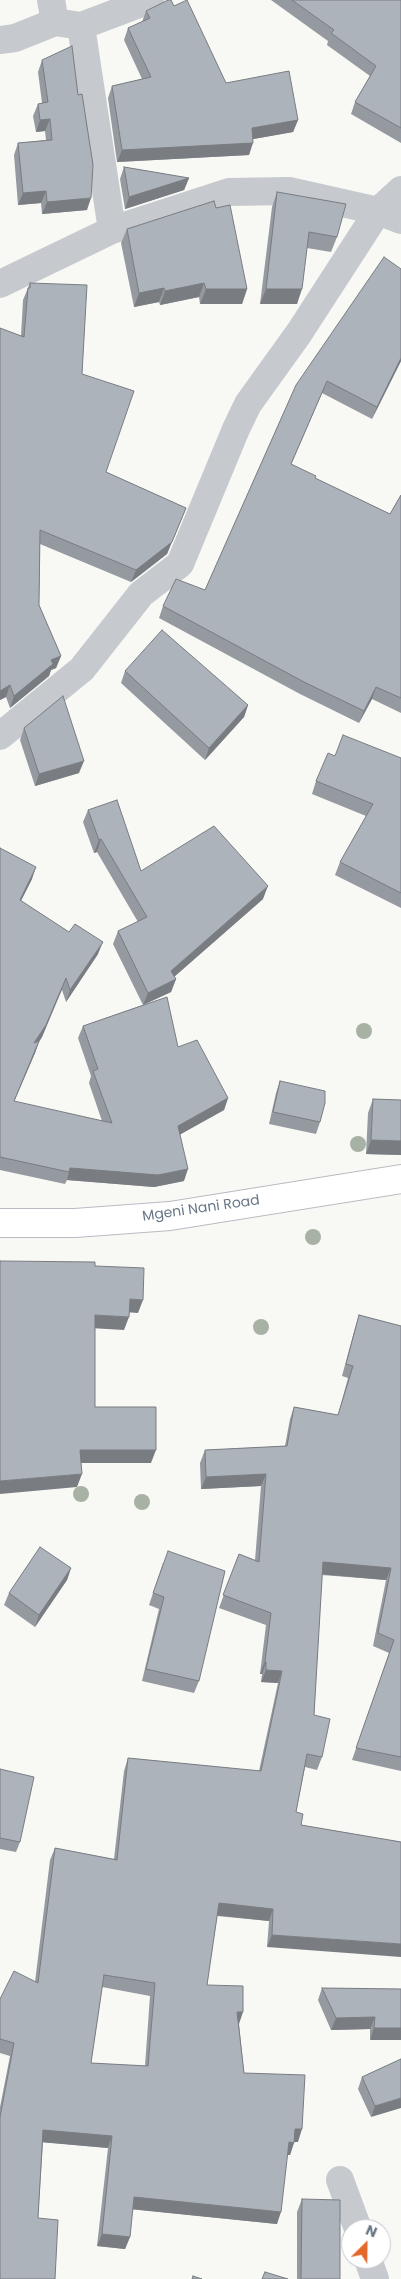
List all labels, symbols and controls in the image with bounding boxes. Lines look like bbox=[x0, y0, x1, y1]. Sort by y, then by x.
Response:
street label: Mgeni Nani Road bbox=[141, 1192, 261, 1226]
north arrow bbox=[341, 2219, 391, 2269]
text: N bbox=[363, 2220, 380, 2242]

